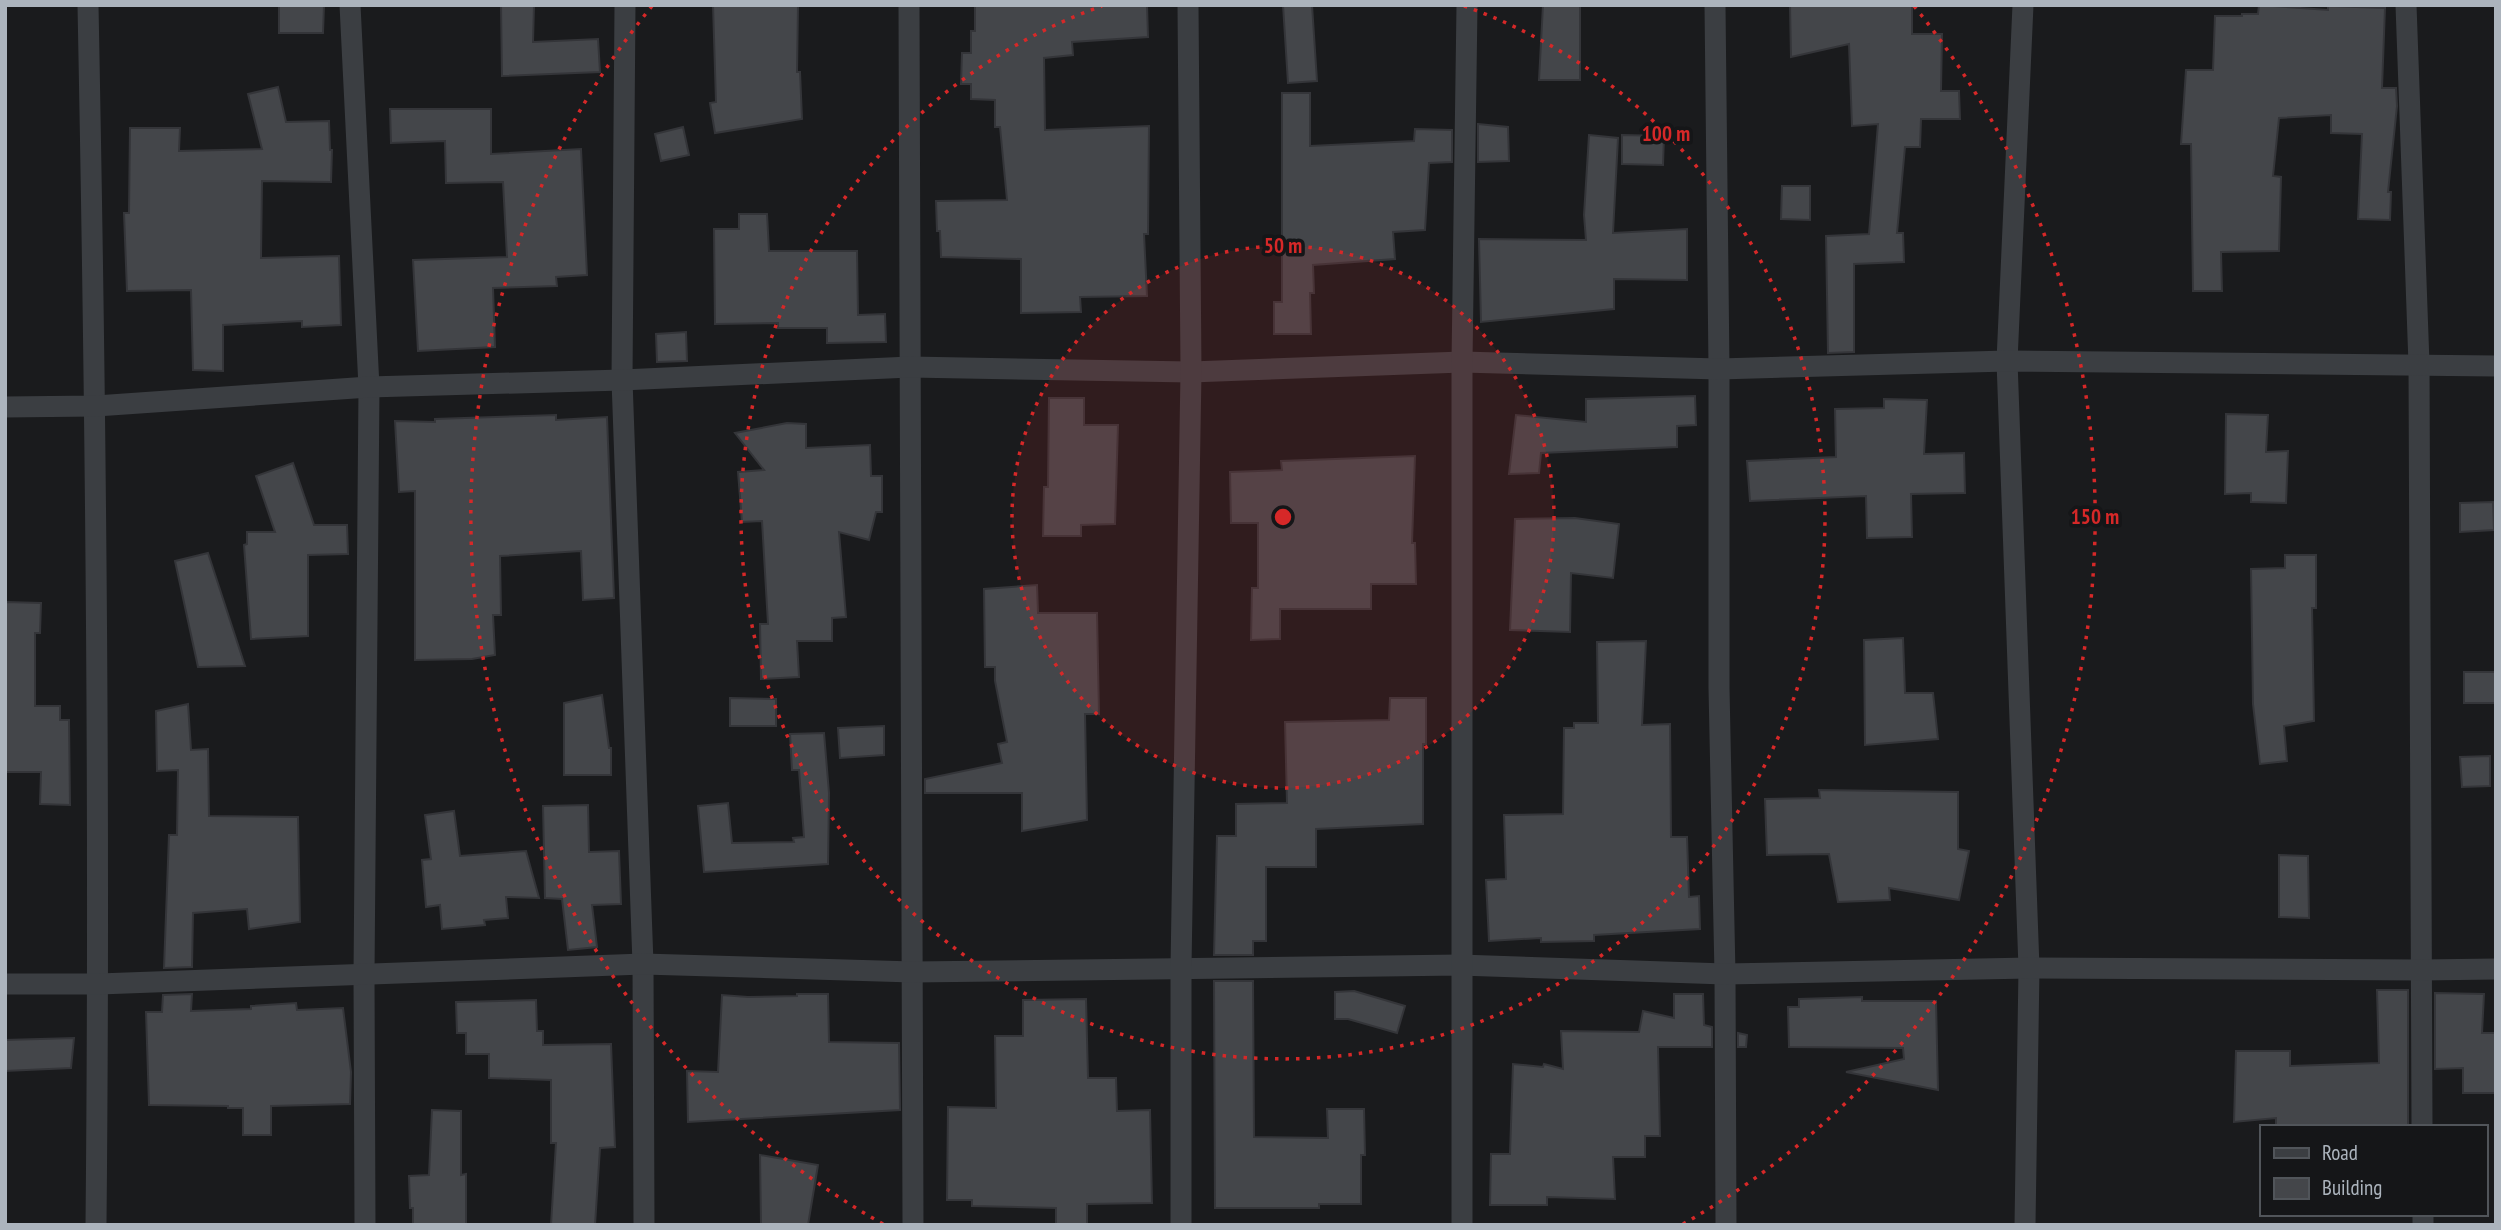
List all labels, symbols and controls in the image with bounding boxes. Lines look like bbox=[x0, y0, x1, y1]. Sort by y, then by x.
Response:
text: 100 m bbox=[1642, 120, 1690, 147]
text: 50 m bbox=[1264, 232, 1302, 259]
text: 150 m bbox=[2071, 503, 2119, 530]
centre of rings bbox=[1271, 505, 1295, 529]
legend bbox=[2260, 1125, 2487, 1216]
text: Road bbox=[2322, 1139, 2358, 1166]
text: Building bbox=[2322, 1174, 2382, 1201]

